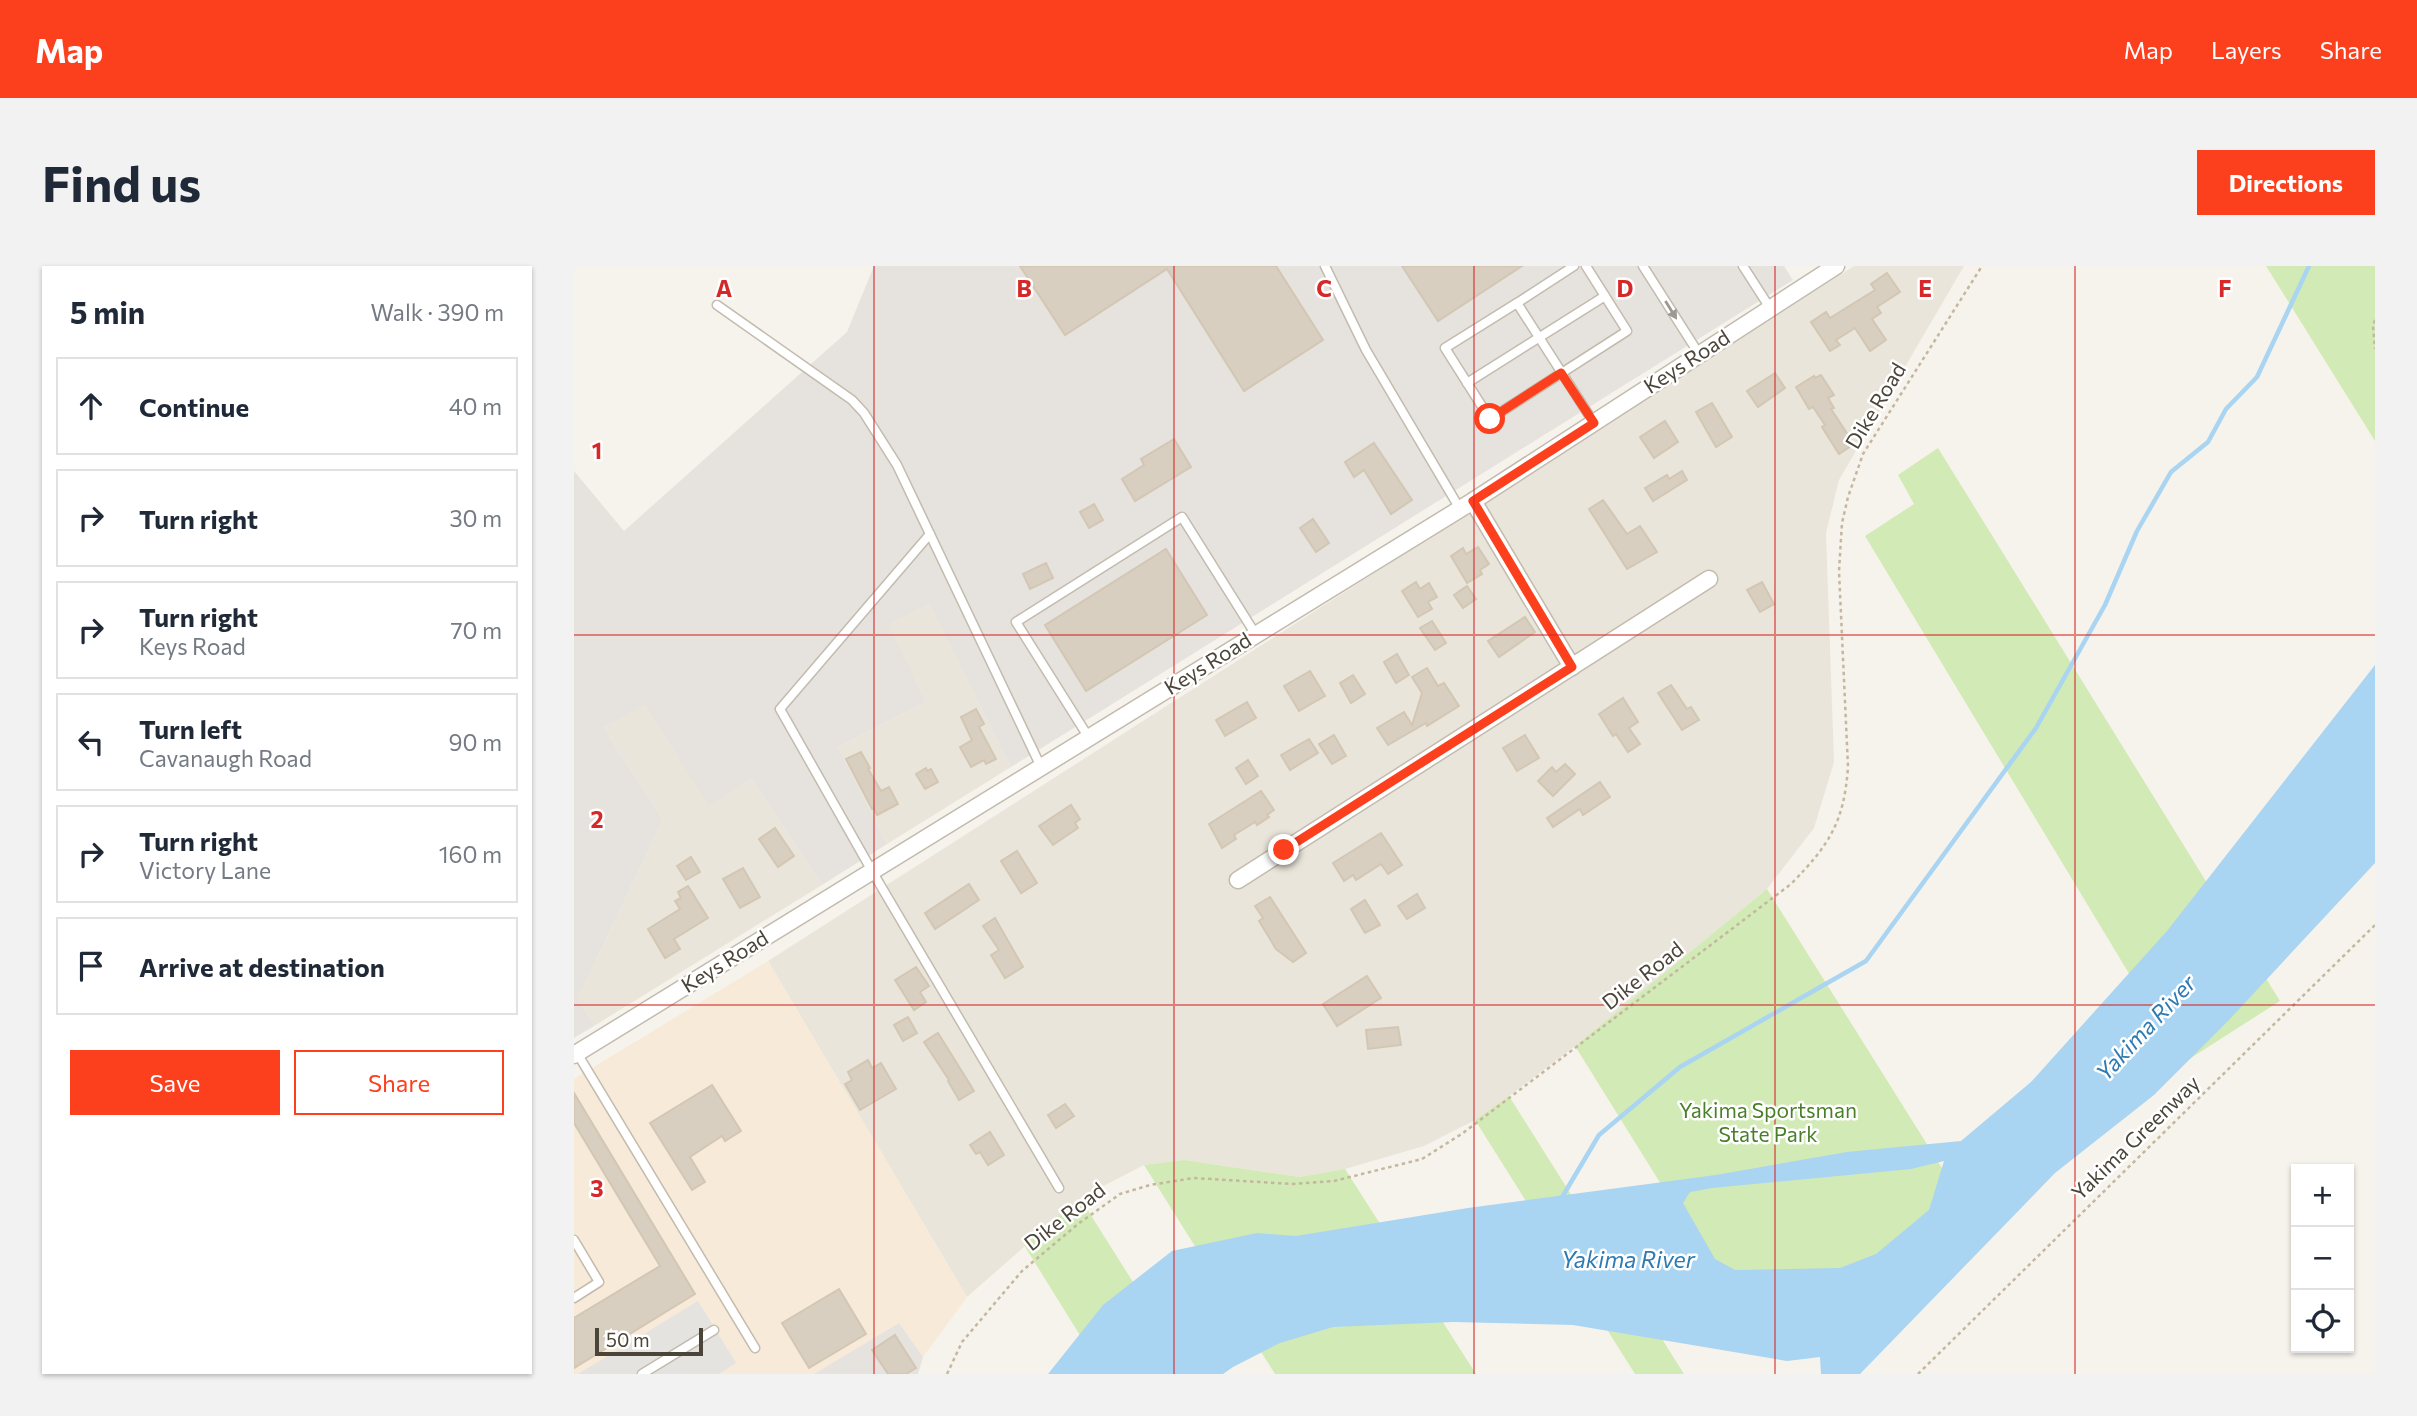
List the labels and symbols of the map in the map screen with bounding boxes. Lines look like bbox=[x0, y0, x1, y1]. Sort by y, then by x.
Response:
text: A bbox=[716, 274, 733, 302]
text: B bbox=[1016, 274, 1032, 302]
text: C bbox=[1316, 274, 1332, 302]
text: D bbox=[1617, 274, 1634, 302]
text: E bbox=[1918, 274, 1932, 302]
text: F bbox=[2218, 274, 2232, 302]
one-way arrow bbox=[1665, 301, 1678, 320]
street label: Keys Road bbox=[1638, 324, 1734, 398]
street label: Dike Road bbox=[1839, 358, 1910, 453]
route start bbox=[1474, 403, 1505, 434]
text: 1 bbox=[592, 436, 602, 464]
street label: Keys Road bbox=[1159, 626, 1255, 699]
text: 2 bbox=[590, 805, 604, 833]
route end bbox=[1268, 834, 1299, 865]
street label: Keys Road bbox=[676, 924, 772, 997]
street label: Dike Road bbox=[1597, 935, 1688, 1014]
water label: Yakima River bbox=[2089, 968, 2202, 1086]
street label: Yakima Greenway bbox=[2066, 1069, 2204, 1204]
park label: Yakima Sportsman State Park bbox=[1679, 1097, 1857, 1146]
text: 3 bbox=[590, 1174, 604, 1202]
street label: Dike Road bbox=[1019, 1176, 1110, 1255]
water label: Yakima River bbox=[1561, 1245, 1696, 1273]
scale bar bbox=[595, 1325, 704, 1357]

